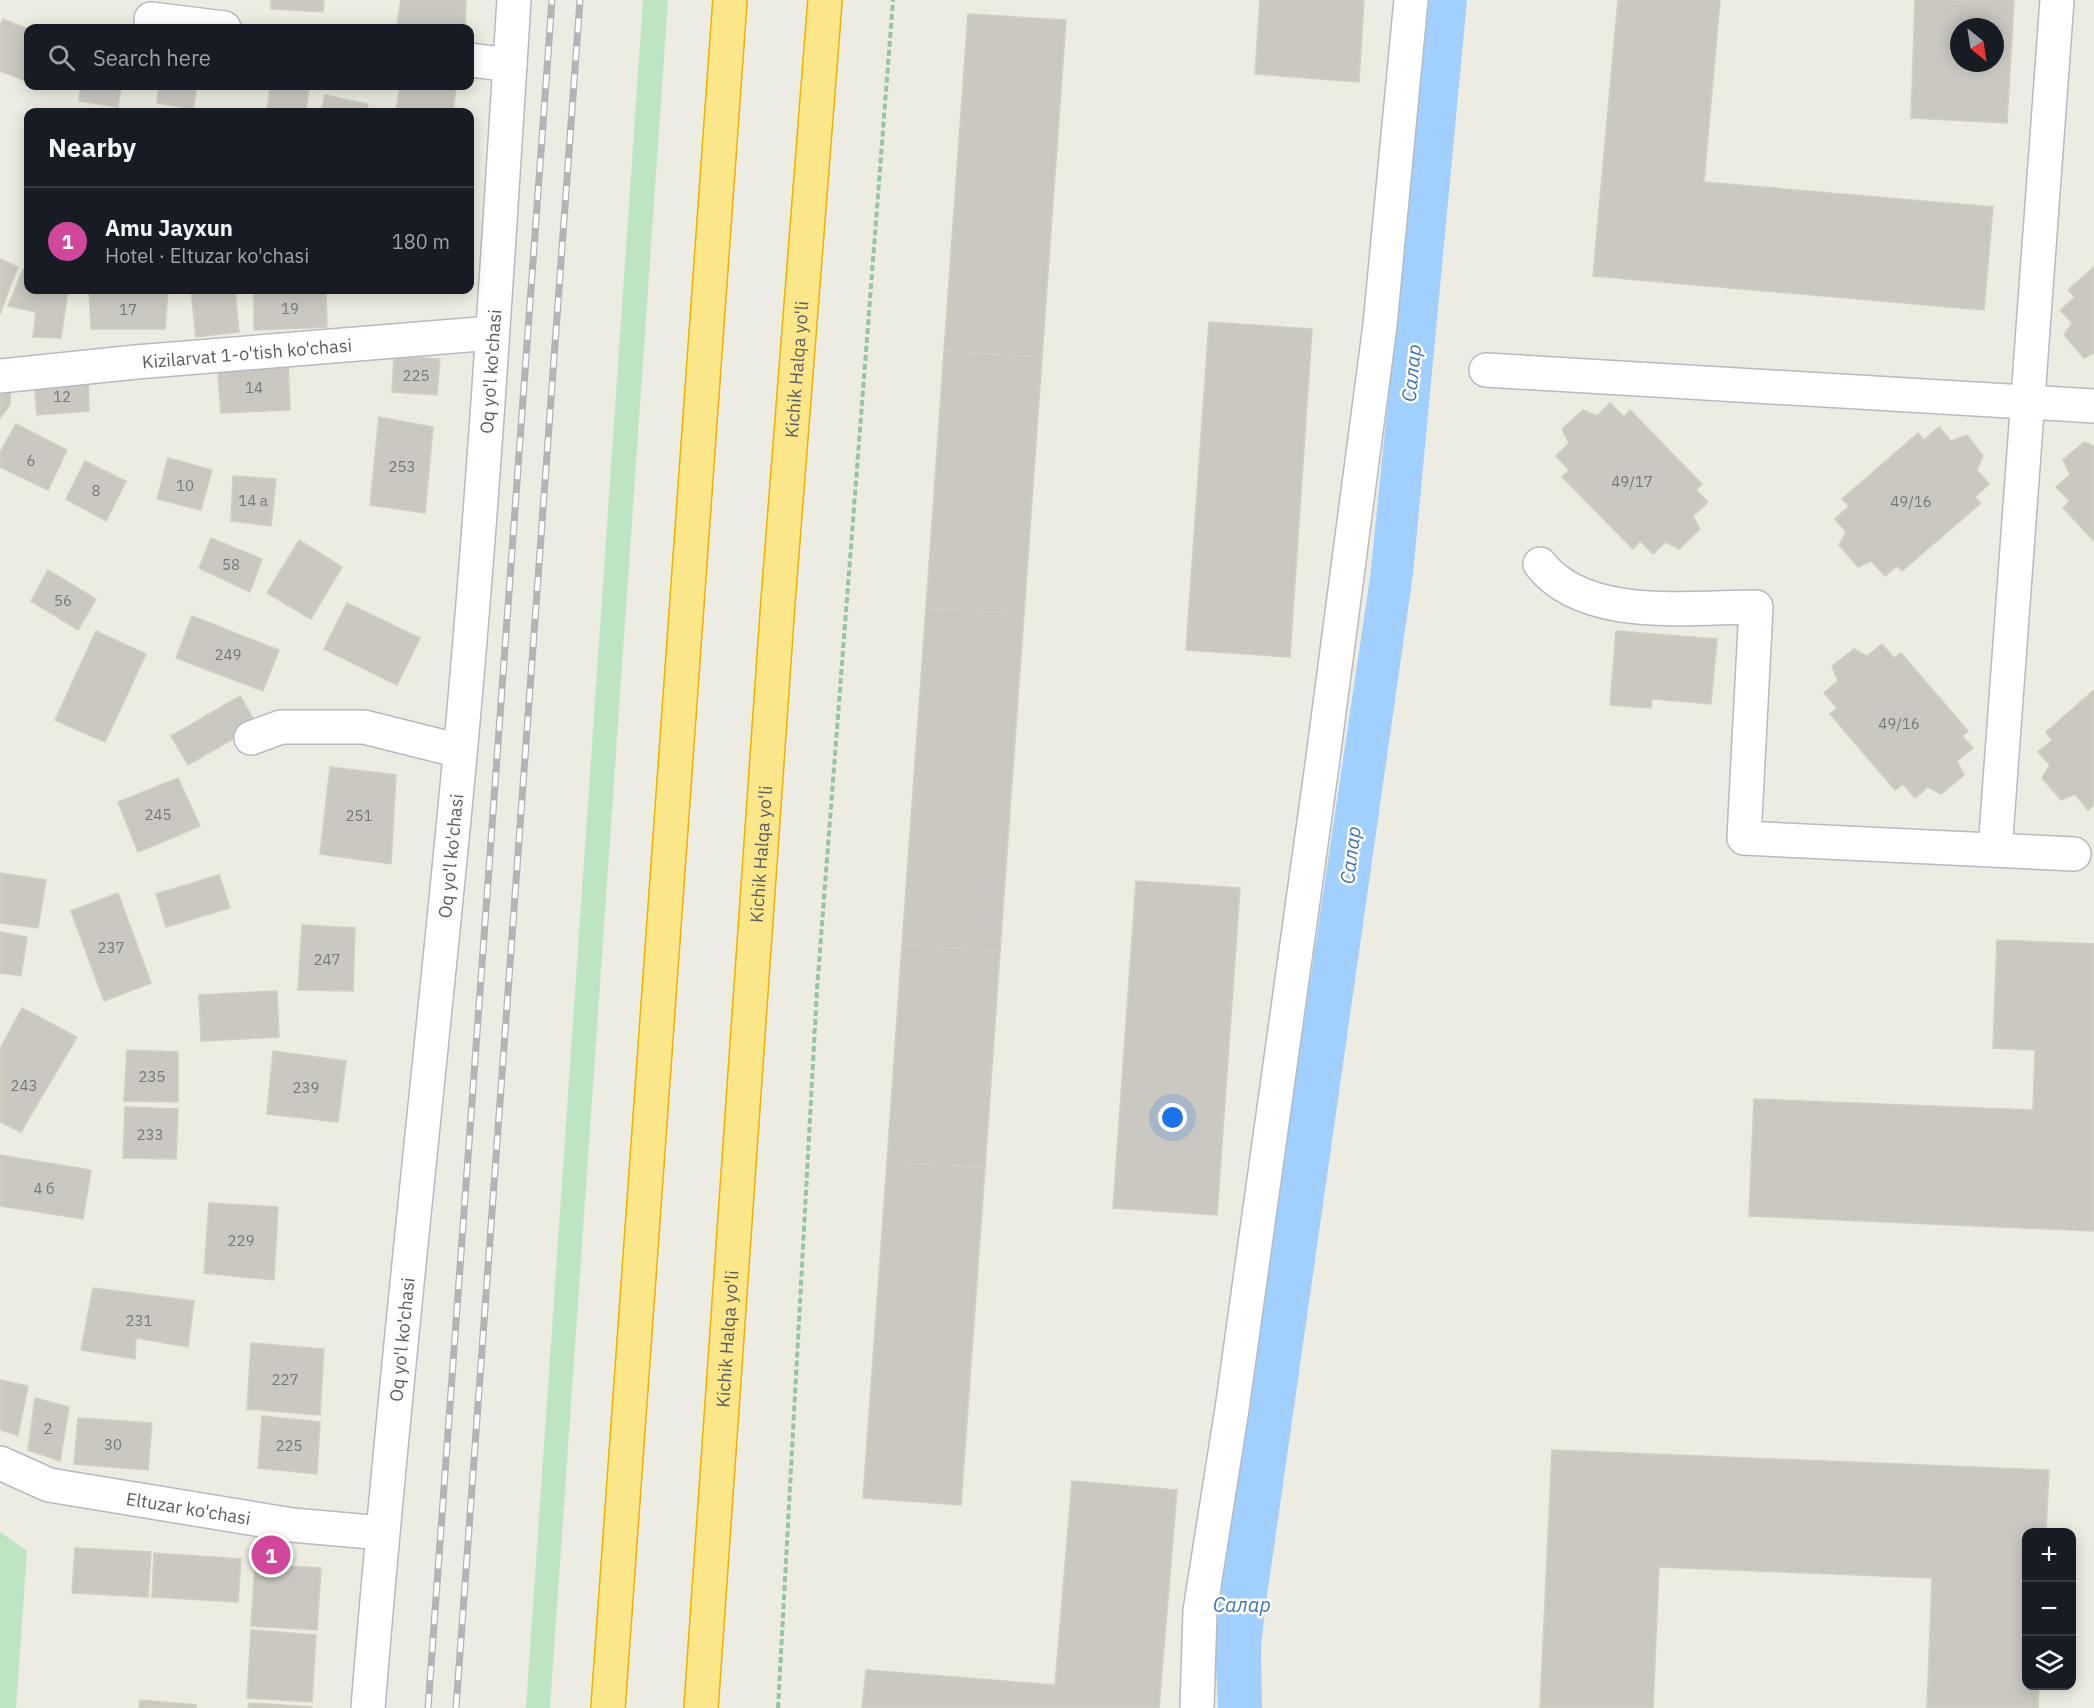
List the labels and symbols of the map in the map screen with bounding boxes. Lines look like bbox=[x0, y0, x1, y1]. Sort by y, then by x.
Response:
north arrow bbox=[1950, 18, 2004, 72]
house number: 19 bbox=[281, 299, 299, 318]
house number: 17 bbox=[119, 300, 137, 319]
street label: Kichik Halqa yo'li bbox=[779, 300, 813, 439]
street label: Oq yo'l ko'chasi bbox=[474, 309, 506, 435]
street label: Kizilarvat 1-o'tish ko'chasi bbox=[141, 333, 353, 373]
water label: Салар bbox=[1395, 343, 1427, 403]
house number: 225 bbox=[402, 366, 430, 385]
house number: 14 bbox=[245, 378, 263, 397]
house number: 12 bbox=[53, 387, 71, 406]
house number: 6 bbox=[26, 451, 36, 470]
house number: 253 bbox=[388, 457, 416, 476]
house number: 49/17 bbox=[1611, 472, 1653, 491]
house number: 10 bbox=[176, 476, 194, 495]
house number: 8 bbox=[91, 481, 101, 500]
house number: 14 а bbox=[238, 491, 268, 510]
house number: 49/16 bbox=[1890, 492, 1932, 511]
house number: 58 bbox=[222, 555, 240, 574]
house number: 56 bbox=[54, 591, 72, 610]
house number: 249 bbox=[214, 645, 242, 664]
house number: 49/16 bbox=[1878, 714, 1920, 733]
street label: Kichik Halqa yo'li bbox=[744, 785, 777, 923]
street label: Oq yo'l ko'chasi bbox=[433, 793, 468, 919]
house number: 245 bbox=[144, 805, 172, 824]
house number: 251 bbox=[345, 806, 373, 825]
water label: Салар bbox=[1333, 825, 1367, 885]
house number: 237 bbox=[97, 938, 125, 957]
house number: 247 bbox=[313, 950, 341, 969]
house number: 235 bbox=[138, 1067, 166, 1086]
house number: 243 bbox=[10, 1076, 38, 1095]
house number: 239 bbox=[292, 1078, 320, 1097]
your location bbox=[1158, 1103, 1187, 1132]
house number: 233 bbox=[136, 1125, 164, 1144]
house number: 4 б bbox=[33, 1179, 55, 1198]
house number: 229 bbox=[227, 1231, 255, 1250]
street label: Kichik Halqa yo'li bbox=[710, 1270, 743, 1408]
street label: Oq yo'l ko'chasi bbox=[384, 1276, 419, 1403]
house number: 231 bbox=[125, 1311, 153, 1330]
house number: 227 bbox=[271, 1370, 299, 1389]
house number: 2 bbox=[43, 1419, 53, 1438]
house number: 30 bbox=[104, 1435, 122, 1454]
house number: 225 bbox=[275, 1436, 303, 1455]
street label: Eltuzar ko'chasi bbox=[124, 1486, 252, 1530]
pin: 1 bbox=[252, 1532, 290, 1578]
water label: Салар bbox=[1213, 1591, 1271, 1618]

